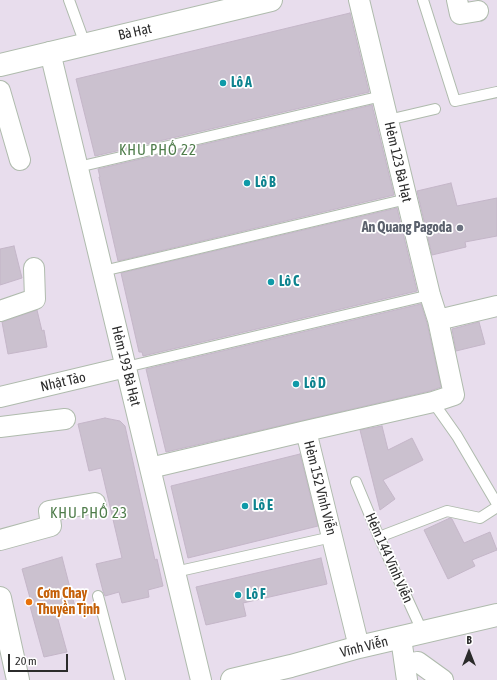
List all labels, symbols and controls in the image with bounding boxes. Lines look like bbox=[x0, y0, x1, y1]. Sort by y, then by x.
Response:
street label: Bà Hạt bbox=[117, 20, 153, 44]
place label: Lô A bbox=[231, 75, 252, 91]
marker: Lô A bbox=[218, 78, 228, 88]
street label: Hẻm 123 Bà Hạt bbox=[381, 120, 415, 204]
district label: KHU PHỐ 22 bbox=[119, 141, 197, 159]
place label: Lô B bbox=[255, 175, 276, 191]
marker: Lô B bbox=[242, 178, 252, 188]
place label: An Quang Pagoda bbox=[362, 220, 452, 236]
marker: An Quang Pagoda bbox=[455, 223, 465, 233]
place label: Lô C bbox=[279, 274, 299, 290]
marker: Lô C bbox=[266, 277, 276, 287]
street label: Hẻm 193 Bà Hạt bbox=[108, 324, 144, 408]
street label: Nhật Tảo bbox=[39, 369, 87, 395]
place label: Lô D bbox=[304, 376, 326, 392]
marker: Lô D bbox=[291, 379, 301, 389]
street label: Hẻm 152 Vĩnh Viễn bbox=[300, 439, 340, 537]
place label: Lô E bbox=[253, 498, 273, 514]
marker: Lô E bbox=[240, 501, 250, 511]
district label: KHU PHỐ 23 bbox=[50, 504, 128, 522]
street label: Hẻm 144 Vĩnh Viễn bbox=[362, 510, 416, 606]
place label: Cơm Chay Thuyền Tịnh bbox=[37, 586, 100, 618]
place label: Lô F bbox=[246, 587, 266, 603]
marker: Lô F bbox=[233, 590, 243, 600]
marker: Cơm Chay Thuyền Tịnh bbox=[24, 597, 34, 607]
north arrow bbox=[449, 632, 489, 672]
street label: Vĩnh Viễn bbox=[338, 633, 390, 661]
text: B bbox=[466, 634, 472, 646]
scale bar bbox=[10, 646, 70, 672]
text: 20 m bbox=[15, 654, 37, 668]

